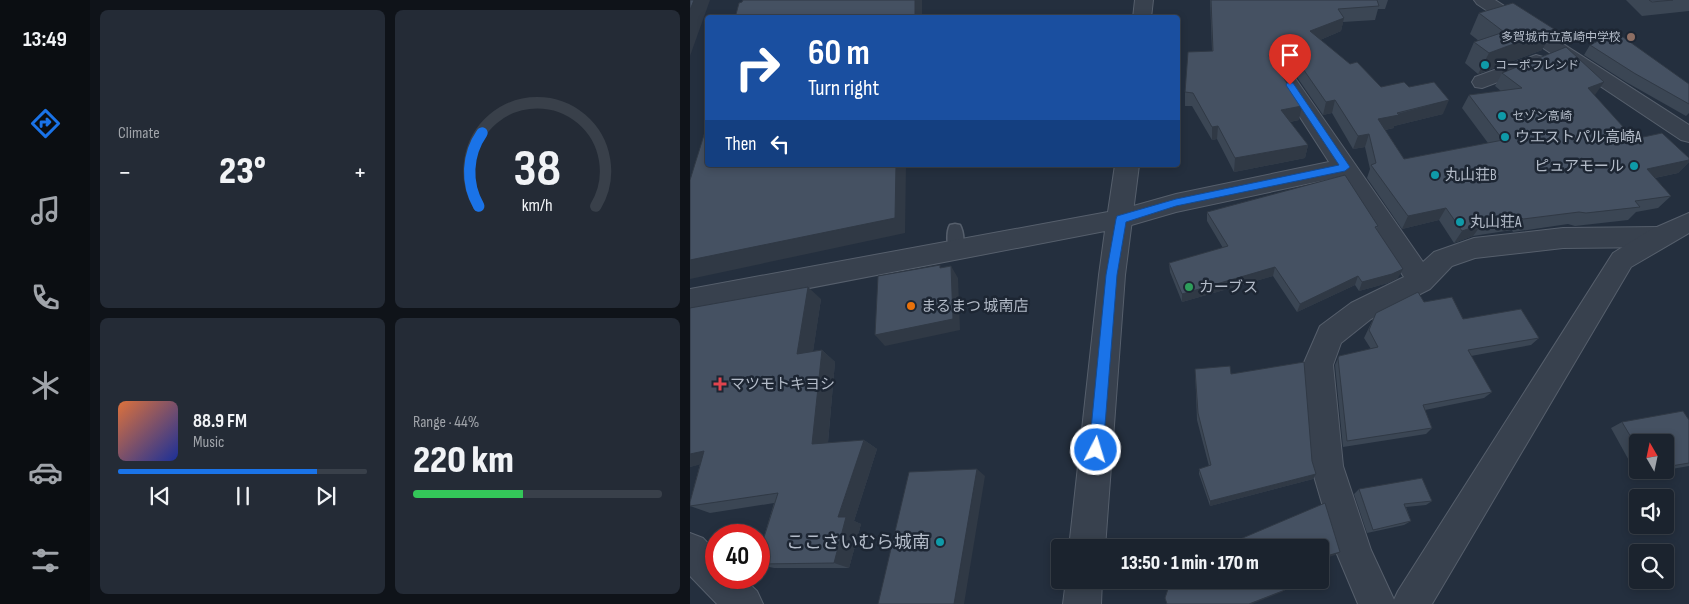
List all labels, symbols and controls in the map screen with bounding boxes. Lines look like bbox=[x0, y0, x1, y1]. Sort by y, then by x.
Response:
text: 13:49 bbox=[23, 26, 67, 53]
place label: 多賀城市立高崎中学校 bbox=[1501, 30, 1621, 45]
marker: 多賀城市立高崎中学校 bbox=[1625, 31, 1637, 43]
text: 60 m bbox=[808, 32, 870, 75]
pin bbox=[1269, 34, 1311, 85]
icon: right bbox=[725, 35, 790, 100]
icon: arrive bbox=[1276, 41, 1304, 69]
place label: コーポフレンド bbox=[1495, 58, 1579, 73]
marker: コーポフレンド bbox=[1479, 59, 1491, 71]
text: Turn right bbox=[808, 75, 879, 102]
icon: directions bbox=[28, 106, 63, 141]
place label: セゾン高崎 bbox=[1512, 109, 1572, 124]
marker: セゾン高崎 bbox=[1496, 110, 1508, 122]
text: Climate bbox=[118, 124, 160, 143]
place label: ウエストパル高崎A bbox=[1515, 128, 1642, 147]
icon: left bbox=[766, 130, 794, 158]
marker: ウエストパル高崎A bbox=[1499, 131, 1511, 143]
text: Then bbox=[725, 133, 756, 156]
text: 38 bbox=[514, 138, 561, 201]
text: 23° bbox=[219, 149, 266, 194]
text: − bbox=[118, 156, 132, 189]
text: + bbox=[353, 156, 367, 189]
place label: ピュアモール bbox=[1534, 157, 1624, 176]
marker: ピュアモール bbox=[1628, 160, 1640, 172]
place label: 丸山荘B bbox=[1445, 166, 1497, 185]
marker: 丸山荘B bbox=[1429, 169, 1441, 181]
icon: music bbox=[28, 193, 63, 228]
text: km/h bbox=[522, 195, 553, 216]
place label: 丸山荘A bbox=[1470, 213, 1522, 232]
marker: 丸山荘A bbox=[1454, 216, 1466, 228]
place label: カーブス bbox=[1199, 278, 1258, 297]
icon: phone bbox=[28, 280, 63, 315]
marker: カーブス bbox=[1183, 281, 1195, 293]
place label: まるまつ 城南店 bbox=[921, 297, 1028, 316]
marker: まるまつ 城南店 bbox=[905, 300, 917, 312]
icon: climate bbox=[28, 368, 63, 403]
place label: マツモトキヨシ bbox=[730, 375, 835, 394]
marker: マツモトキヨシ bbox=[714, 378, 726, 390]
text: 88.9 FM bbox=[193, 410, 247, 433]
text: Range · 44% bbox=[413, 413, 479, 432]
position arrow bbox=[1069, 423, 1121, 475]
text: Music bbox=[193, 433, 224, 452]
north arrow bbox=[1629, 434, 1674, 479]
map controls bbox=[1629, 434, 1674, 589]
text: 220 km bbox=[413, 438, 514, 483]
icon: car bbox=[28, 455, 63, 490]
icon: previous bbox=[146, 482, 174, 510]
icon: pause bbox=[229, 482, 257, 510]
icon: next bbox=[312, 482, 340, 510]
button: sound bbox=[1629, 489, 1674, 534]
speed limit sign: 40 bbox=[705, 524, 770, 589]
place label: ここさいむら城南 bbox=[786, 532, 930, 553]
marker: ここさいむら城南 bbox=[934, 536, 946, 548]
icon: filters bbox=[28, 543, 63, 578]
button: search bbox=[1629, 544, 1674, 589]
text: 13:50 · 1 min · 170 m bbox=[1121, 552, 1259, 575]

